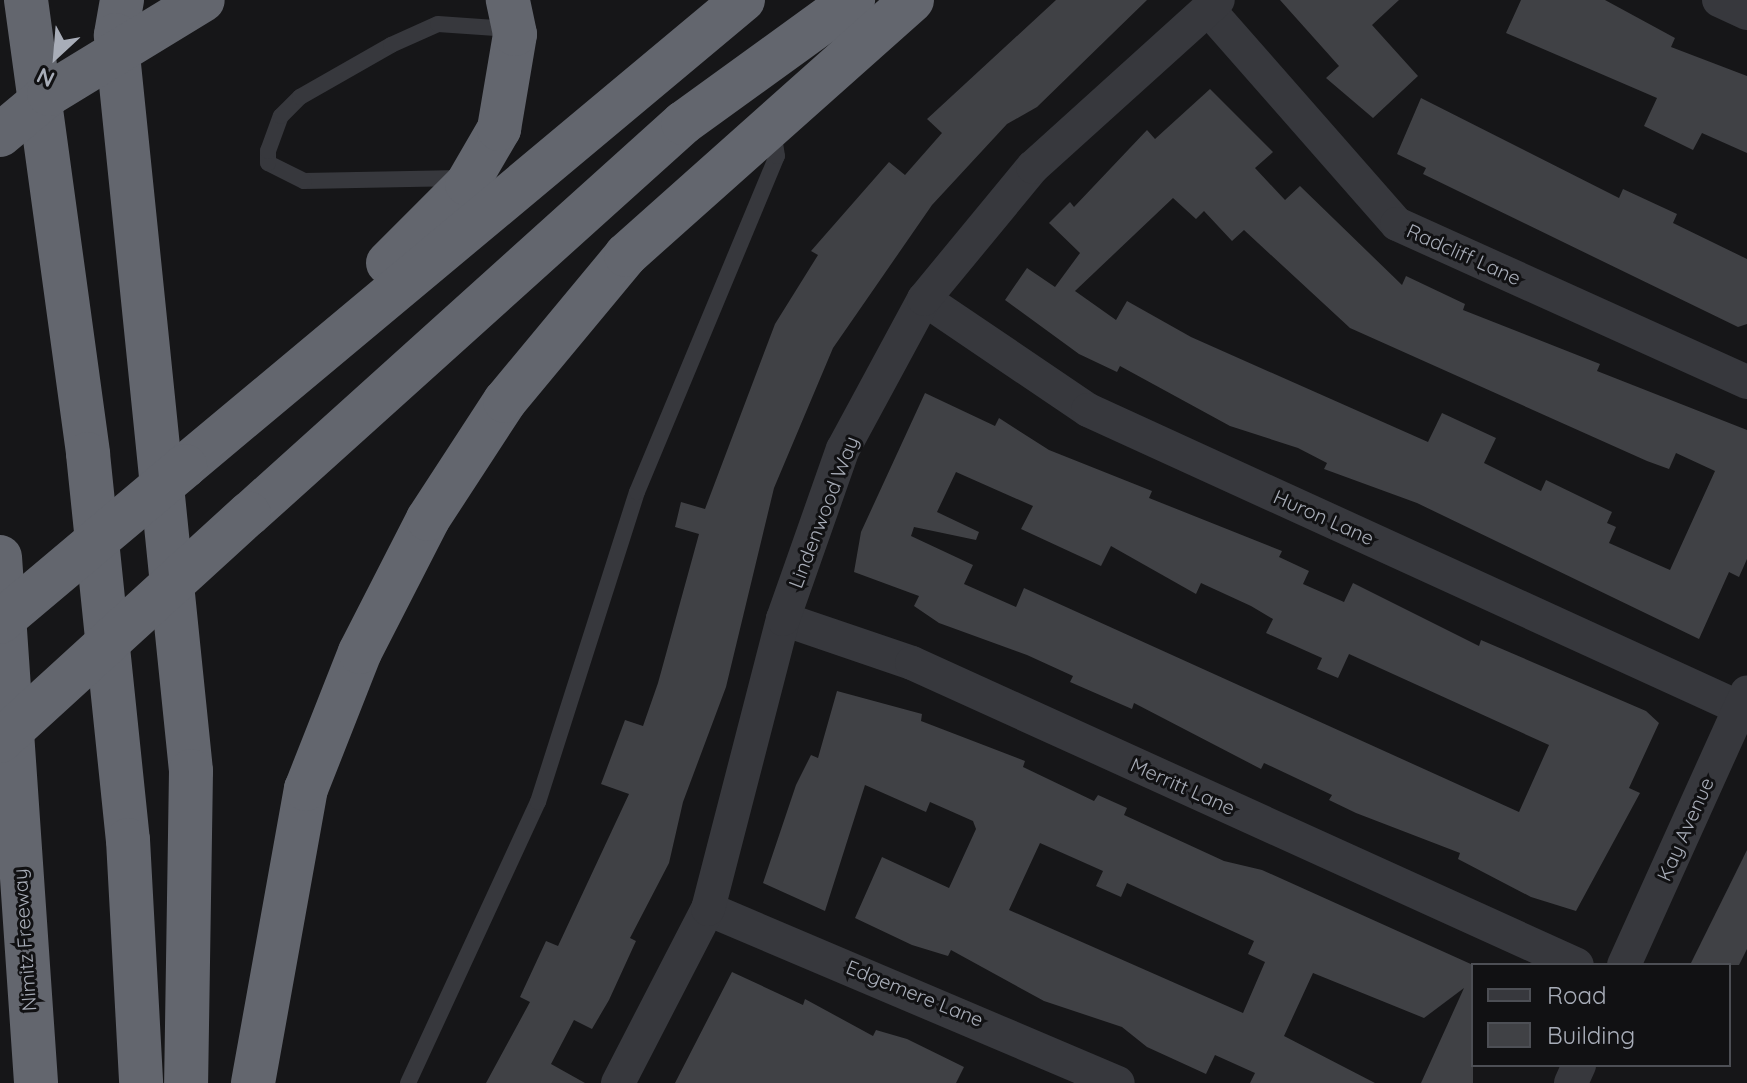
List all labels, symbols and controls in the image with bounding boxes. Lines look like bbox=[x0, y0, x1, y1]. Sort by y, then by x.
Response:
north arrow bbox=[16, 16, 96, 96]
text: N bbox=[32, 61, 59, 94]
street label: Radcliff Lane bbox=[1403, 218, 1525, 290]
street label: Lindenwood Way bbox=[783, 433, 863, 591]
street label: Huron Lane bbox=[1270, 484, 1378, 550]
street label: Merritt Lane bbox=[1127, 752, 1239, 820]
street label: Kay Avenue bbox=[1651, 773, 1719, 885]
street label: Nimitz Freeway bbox=[7, 868, 41, 1012]
street label: Edgemere Lane bbox=[843, 955, 987, 1031]
legend bbox=[1471, 963, 1731, 1067]
text: Road bbox=[1547, 980, 1607, 1010]
text: Building bbox=[1547, 1020, 1635, 1050]

